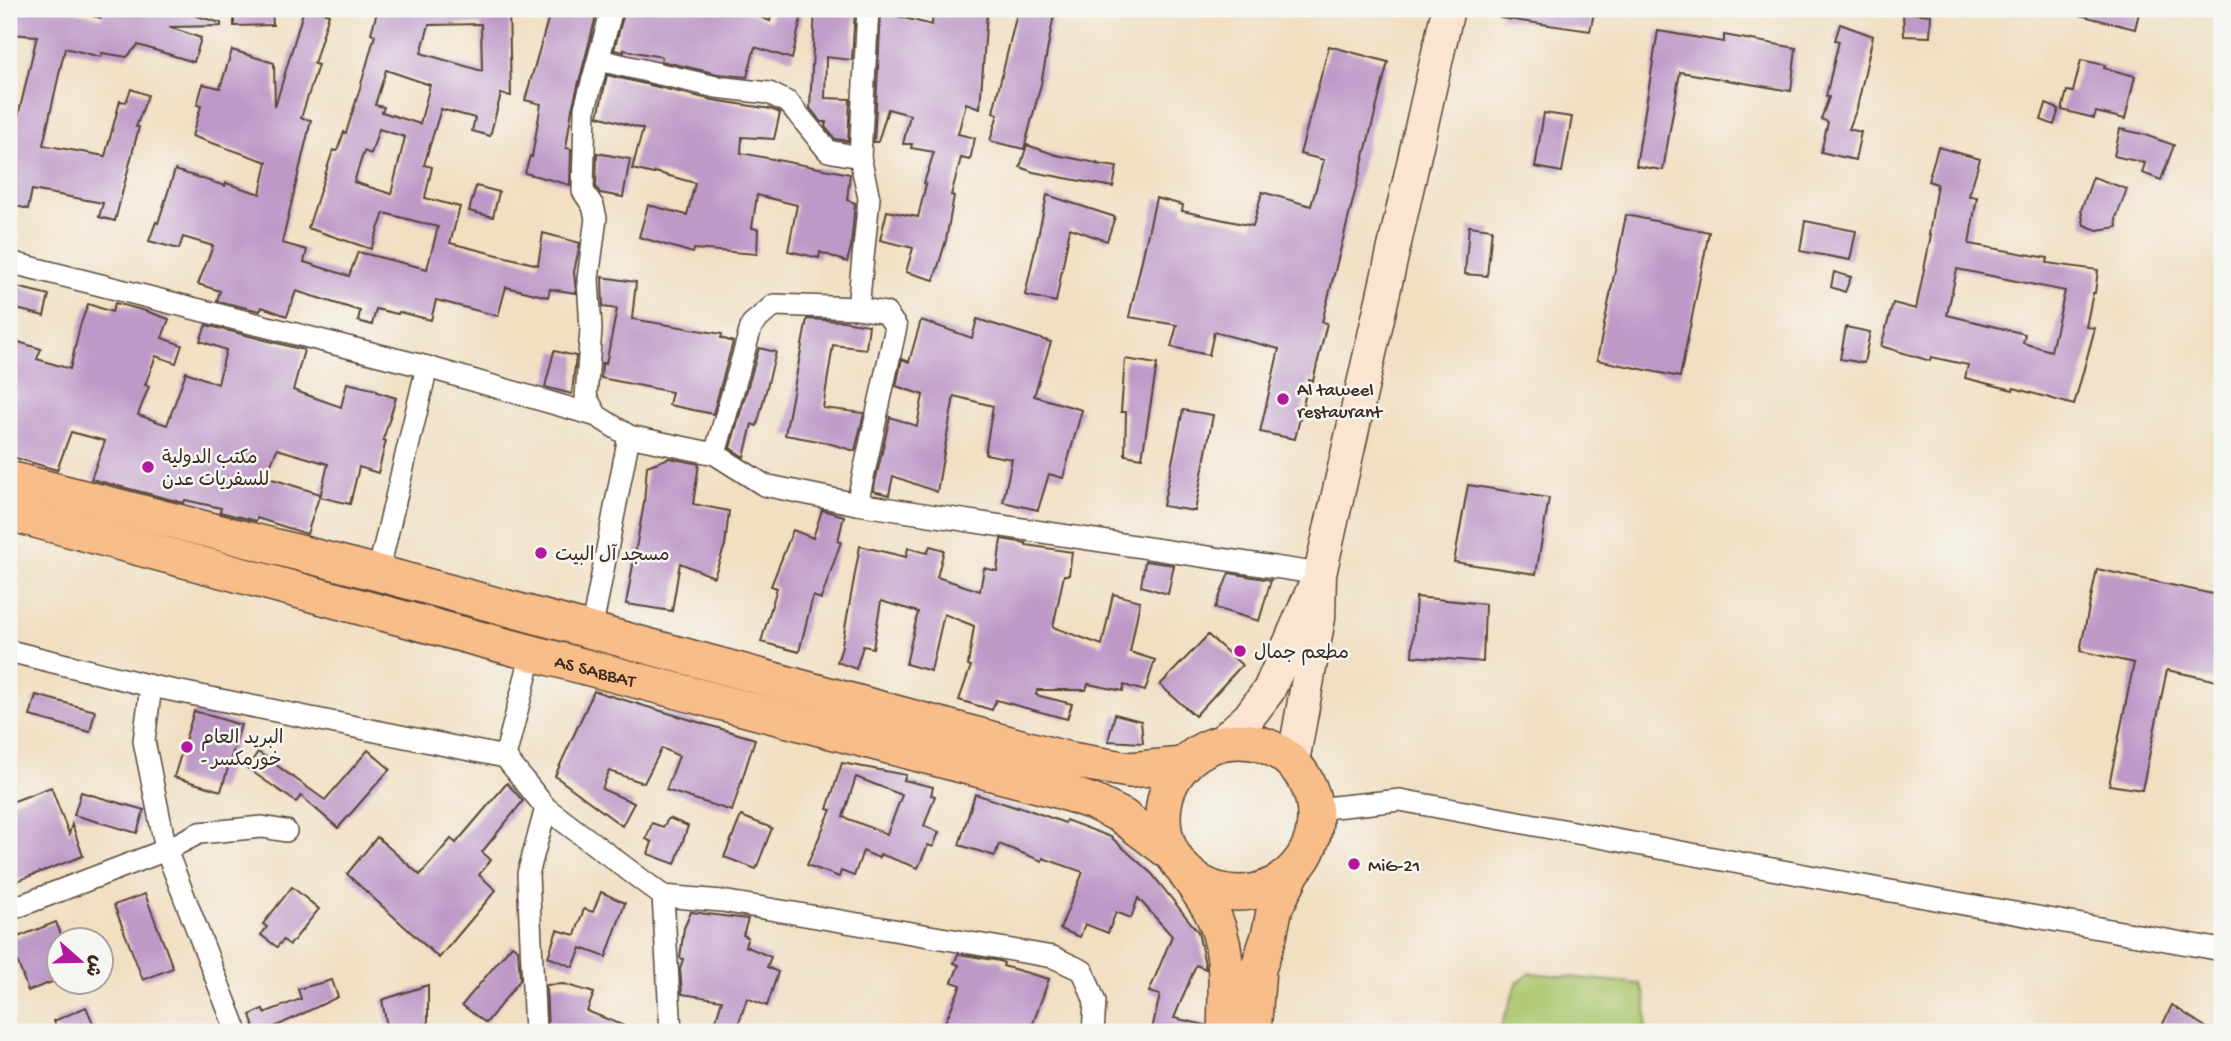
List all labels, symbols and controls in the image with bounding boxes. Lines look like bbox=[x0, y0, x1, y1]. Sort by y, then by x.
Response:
place label: Al taweel restaurant bbox=[1297, 380, 1384, 425]
marker: Al taweel restaurant bbox=[1275, 391, 1291, 407]
place label: مكتب الدولية للسفريات عدن bbox=[162, 448, 269, 493]
marker: مكتب الدولية للسفريات عدن bbox=[140, 459, 156, 475]
place label: مسجد آل البيت bbox=[555, 543, 670, 568]
marker: مسجد آل البيت bbox=[533, 545, 549, 561]
marker: مطعم جمال bbox=[1232, 643, 1248, 659]
place label: مطعم جمال bbox=[1254, 643, 1349, 666]
street label: AS SABBAT bbox=[552, 651, 638, 695]
place label: البريد العام - خورمكسر bbox=[201, 728, 283, 773]
marker: البريد العام - خورمكسر bbox=[179, 739, 195, 755]
marker: MiG-21 bbox=[1346, 856, 1362, 872]
place label: MiG-21 bbox=[1368, 856, 1420, 879]
north arrow bbox=[46, 926, 116, 996]
text: ش bbox=[78, 952, 107, 979]

